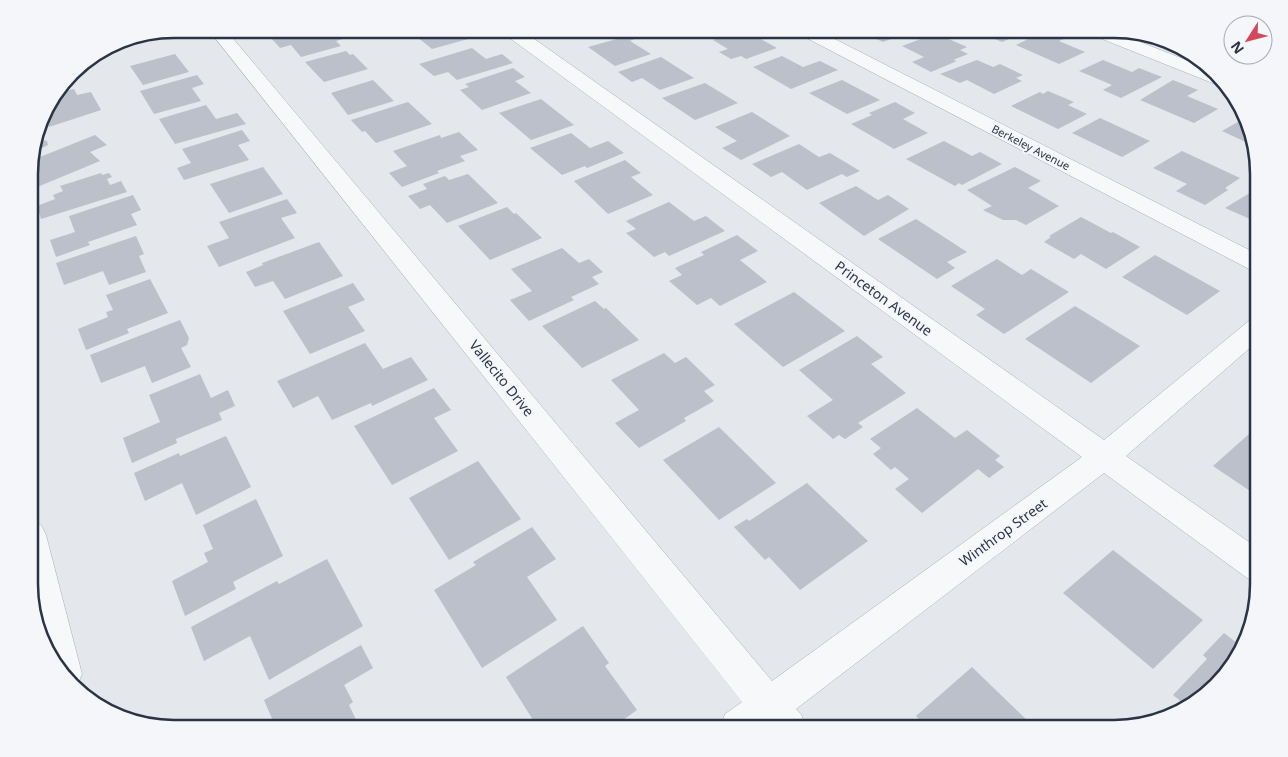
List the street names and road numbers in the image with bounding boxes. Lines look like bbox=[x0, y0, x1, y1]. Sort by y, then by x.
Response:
street label: Berkeley Avenue bbox=[989, 121, 1073, 173]
street label: Princeton Avenue bbox=[831, 256, 937, 340]
street label: Vallecito Drive bbox=[465, 336, 539, 420]
street label: Winthrop Street bbox=[955, 494, 1051, 570]

